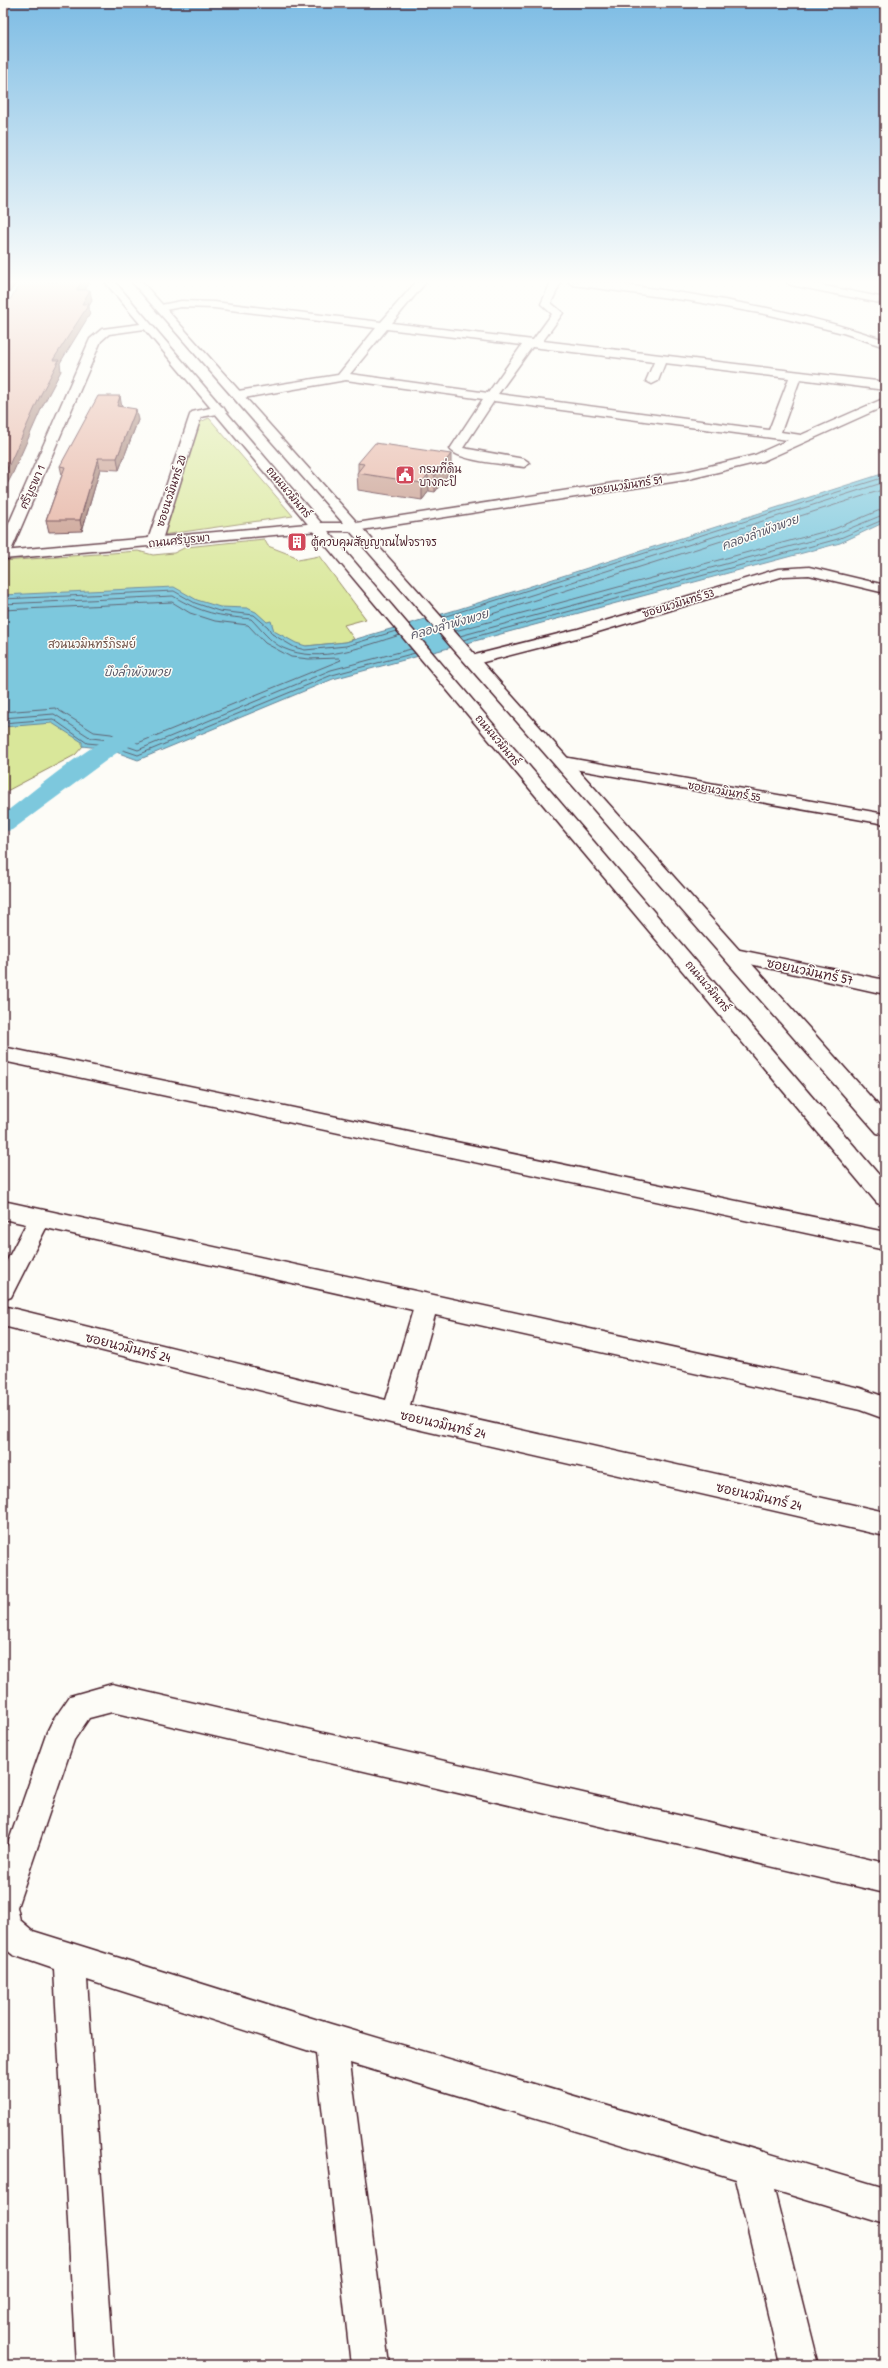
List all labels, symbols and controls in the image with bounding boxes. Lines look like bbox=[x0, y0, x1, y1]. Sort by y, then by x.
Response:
street label: ซอยนวมินทร์ 20 bbox=[152, 453, 189, 529]
place label: กรมที่ดิน บางกะปิ bbox=[419, 458, 462, 489]
street label: ศรีบูรพา 1 bbox=[16, 463, 50, 512]
street label: ถนนนวมินทร์ bbox=[263, 463, 316, 521]
public building icon: กรมที่ดิน บางกะปิ bbox=[394, 464, 416, 486]
street label: ซอยนวมินทร์ 51 bbox=[589, 471, 663, 498]
water label: คลองลำพังพวย bbox=[719, 510, 802, 554]
street label: ถนนศรีบูรพา bbox=[148, 530, 211, 552]
building icon: ตู้ควบคุมสัญญาณไฟจราจร bbox=[286, 531, 308, 553]
place label: ตู้ควบคุมสัญญาณไฟจราจร bbox=[311, 534, 437, 551]
street label: ซอยนวมินทร์ 53 bbox=[640, 584, 716, 621]
water label: คลองลำพังพวย bbox=[408, 604, 491, 643]
park label: สวนนวมินทร์ภิรมย์ bbox=[48, 636, 136, 651]
water label: บึงลำพังพวย bbox=[104, 663, 172, 680]
street label: ถนนนวมินทร์ bbox=[472, 711, 525, 769]
street label: ซอยนวมินทร์ 55 bbox=[686, 777, 762, 804]
street label: ซอยนวมินทร์ 57 bbox=[765, 953, 855, 989]
street label: ถนนนวมินทร์ bbox=[682, 957, 735, 1015]
street label: ซอยนวมินทร์ 24 bbox=[83, 1328, 173, 1366]
street label: ซอยนวมินทร์ 24 bbox=[398, 1405, 488, 1443]
street label: ซอยนวมินทร์ 24 bbox=[714, 1477, 804, 1515]

